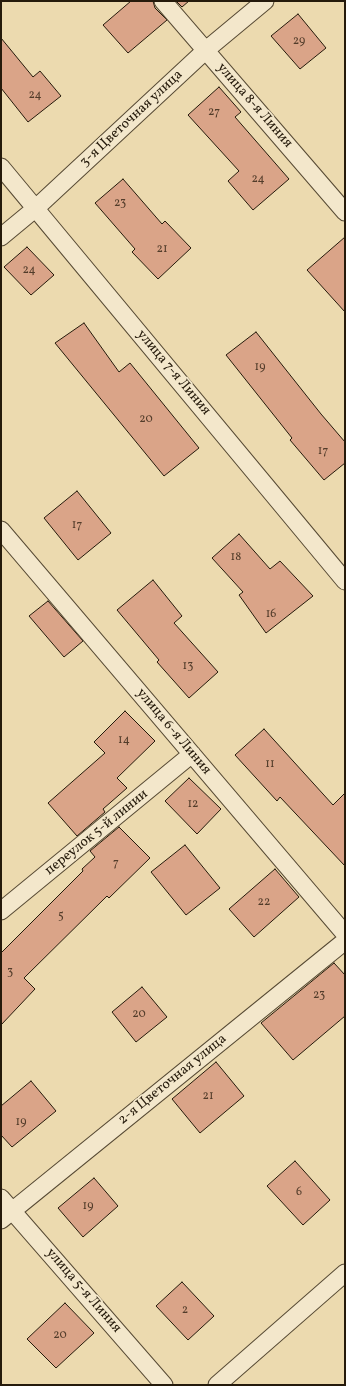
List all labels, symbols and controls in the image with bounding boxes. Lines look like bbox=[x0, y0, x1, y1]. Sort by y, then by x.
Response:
house number: 29 bbox=[293, 35, 305, 49]
street label: улица 8-я Линия bbox=[213, 60, 295, 152]
street label: 3-я Цветочная улица bbox=[77, 67, 187, 171]
house number: 24 bbox=[28, 89, 42, 103]
house number: 27 bbox=[208, 106, 220, 120]
house number: 24 bbox=[251, 173, 265, 187]
house number: 23 bbox=[114, 197, 126, 211]
house number: 21 bbox=[156, 243, 168, 257]
house number: 24 bbox=[22, 264, 36, 278]
street label: улица 7-я Линия bbox=[132, 327, 214, 419]
house number: 19 bbox=[255, 361, 265, 375]
house number: 20 bbox=[139, 413, 153, 427]
house number: 17 bbox=[318, 445, 328, 459]
house number: 17 bbox=[72, 519, 82, 533]
house number: 18 bbox=[231, 551, 241, 565]
house number: 16 bbox=[266, 608, 276, 622]
house number: 13 bbox=[183, 660, 193, 674]
street label: улица 6-я Линия bbox=[132, 685, 214, 779]
house number: 14 bbox=[118, 734, 130, 748]
house number: 11 bbox=[265, 758, 275, 772]
street label: переулок 5-й линии bbox=[42, 786, 152, 880]
house number: 12 bbox=[187, 798, 199, 812]
house number: 7 bbox=[113, 857, 119, 871]
house number: 22 bbox=[258, 896, 270, 910]
house number: 5 bbox=[58, 910, 64, 924]
house number: 3 bbox=[7, 966, 13, 980]
house number: 23 bbox=[313, 989, 325, 1003]
house number: 20 bbox=[132, 1008, 146, 1022]
street label: 2-я Цветочная улица bbox=[115, 1031, 231, 1129]
house number: 21 bbox=[202, 1090, 214, 1104]
house number: 19 bbox=[16, 1116, 26, 1130]
house number: 6 bbox=[296, 1186, 302, 1200]
house number: 19 bbox=[83, 1200, 93, 1214]
street label: улица 5-я Линия bbox=[42, 1245, 124, 1337]
house number: 2 bbox=[182, 1304, 188, 1318]
house number: 20 bbox=[53, 1329, 67, 1343]

